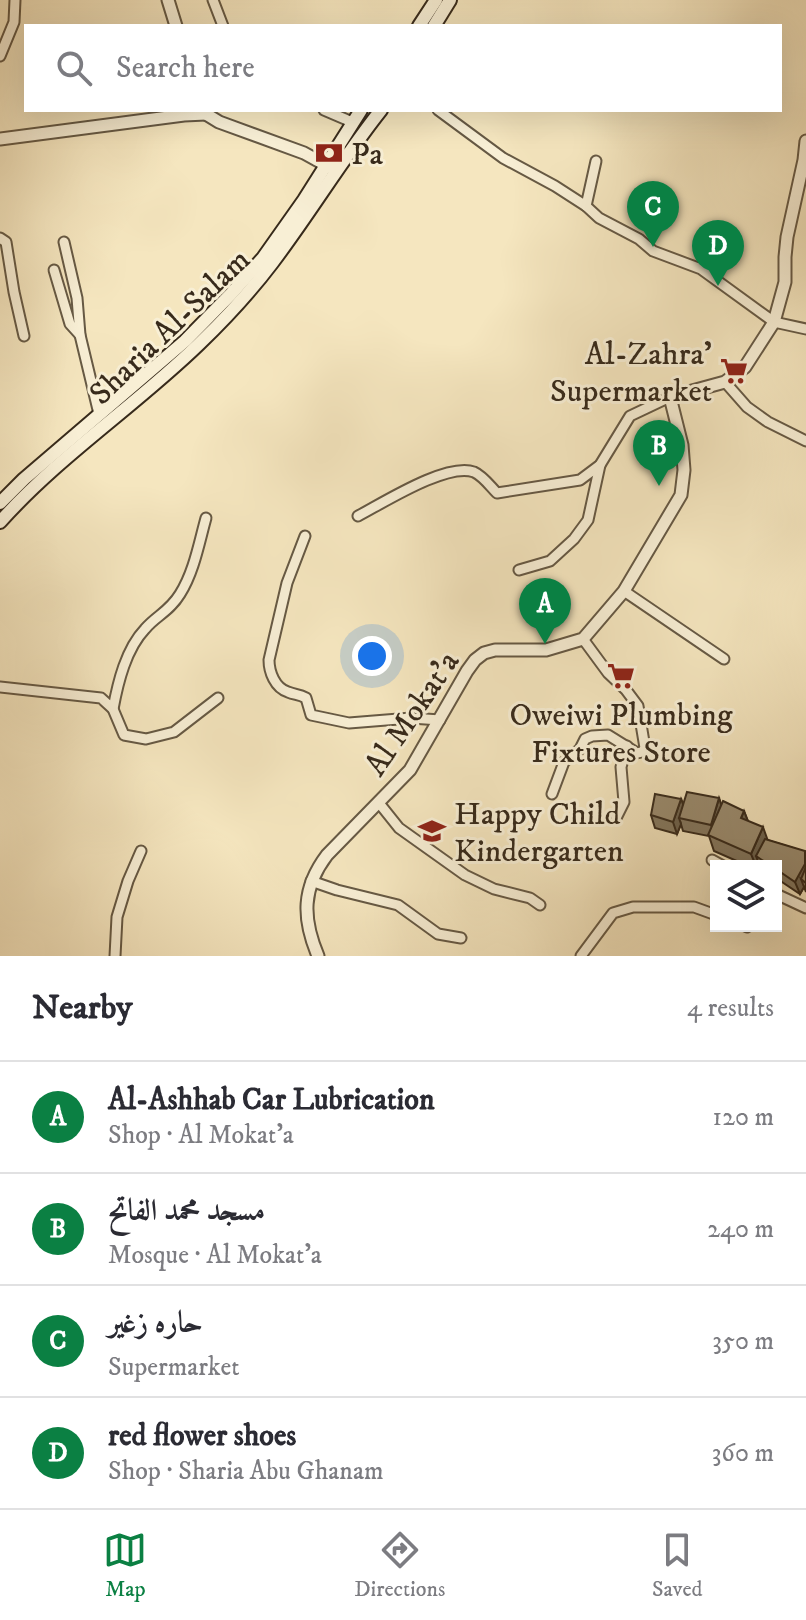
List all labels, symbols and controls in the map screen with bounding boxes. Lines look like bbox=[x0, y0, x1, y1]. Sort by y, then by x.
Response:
search box bbox=[24, 24, 782, 112]
icon: search bbox=[52, 46, 96, 90]
text: Search here bbox=[116, 50, 255, 87]
place label: Pa bbox=[351, 135, 384, 175]
bank icon: Pa bbox=[314, 138, 344, 168]
pin: C bbox=[627, 181, 679, 247]
pin: D bbox=[692, 220, 744, 286]
street label: Sharia Al-Salam bbox=[82, 241, 259, 414]
place label: Al-Zahra' Supermarket bbox=[550, 335, 712, 412]
supermarket icon: Al-Zahra' Supermarket bbox=[719, 356, 749, 386]
pin: B bbox=[633, 420, 685, 486]
pin: A bbox=[519, 578, 571, 644]
your location bbox=[352, 636, 392, 676]
street label: Al Mokat'a bbox=[356, 644, 469, 784]
supermarket icon: Oweiwi Plumbing Fixtures Store bbox=[606, 661, 636, 691]
place label: Oweiwi Plumbing Fixtures Store bbox=[510, 696, 733, 773]
place label: Happy Child Kindergarten bbox=[454, 795, 624, 872]
school or university icon: Happy Child Kindergarten bbox=[417, 816, 447, 846]
map controls bbox=[710, 860, 782, 932]
button: layers bbox=[710, 860, 782, 932]
text: Nearby bbox=[32, 987, 133, 1029]
text: 4 results bbox=[687, 992, 774, 1025]
text: Al-Ashhab Car Lubrication bbox=[108, 1082, 435, 1119]
text: A bbox=[50, 1101, 66, 1134]
text: 120 m bbox=[713, 1101, 774, 1134]
text: Shop · Al Mokat'a bbox=[108, 1119, 294, 1152]
text: مسجد محمد الفاتح bbox=[108, 1193, 265, 1230]
text: B bbox=[50, 1213, 66, 1246]
text: 240 m bbox=[707, 1213, 774, 1246]
text: Mosque · Al Mokat'a bbox=[108, 1239, 322, 1272]
text: حاره زغير bbox=[108, 1305, 203, 1342]
text: C bbox=[49, 1325, 67, 1358]
text: 350 m bbox=[712, 1325, 774, 1358]
text: Supermarket bbox=[108, 1351, 240, 1384]
text: red flower shoes bbox=[108, 1418, 296, 1455]
text: D bbox=[48, 1437, 68, 1470]
text: 360 m bbox=[712, 1437, 774, 1470]
text: Shop · Sharia Abu Ghanam bbox=[108, 1455, 383, 1488]
tab: Map bbox=[103, 1528, 147, 1603]
tab: Directions bbox=[354, 1528, 445, 1603]
tab: Saved bbox=[652, 1528, 703, 1603]

